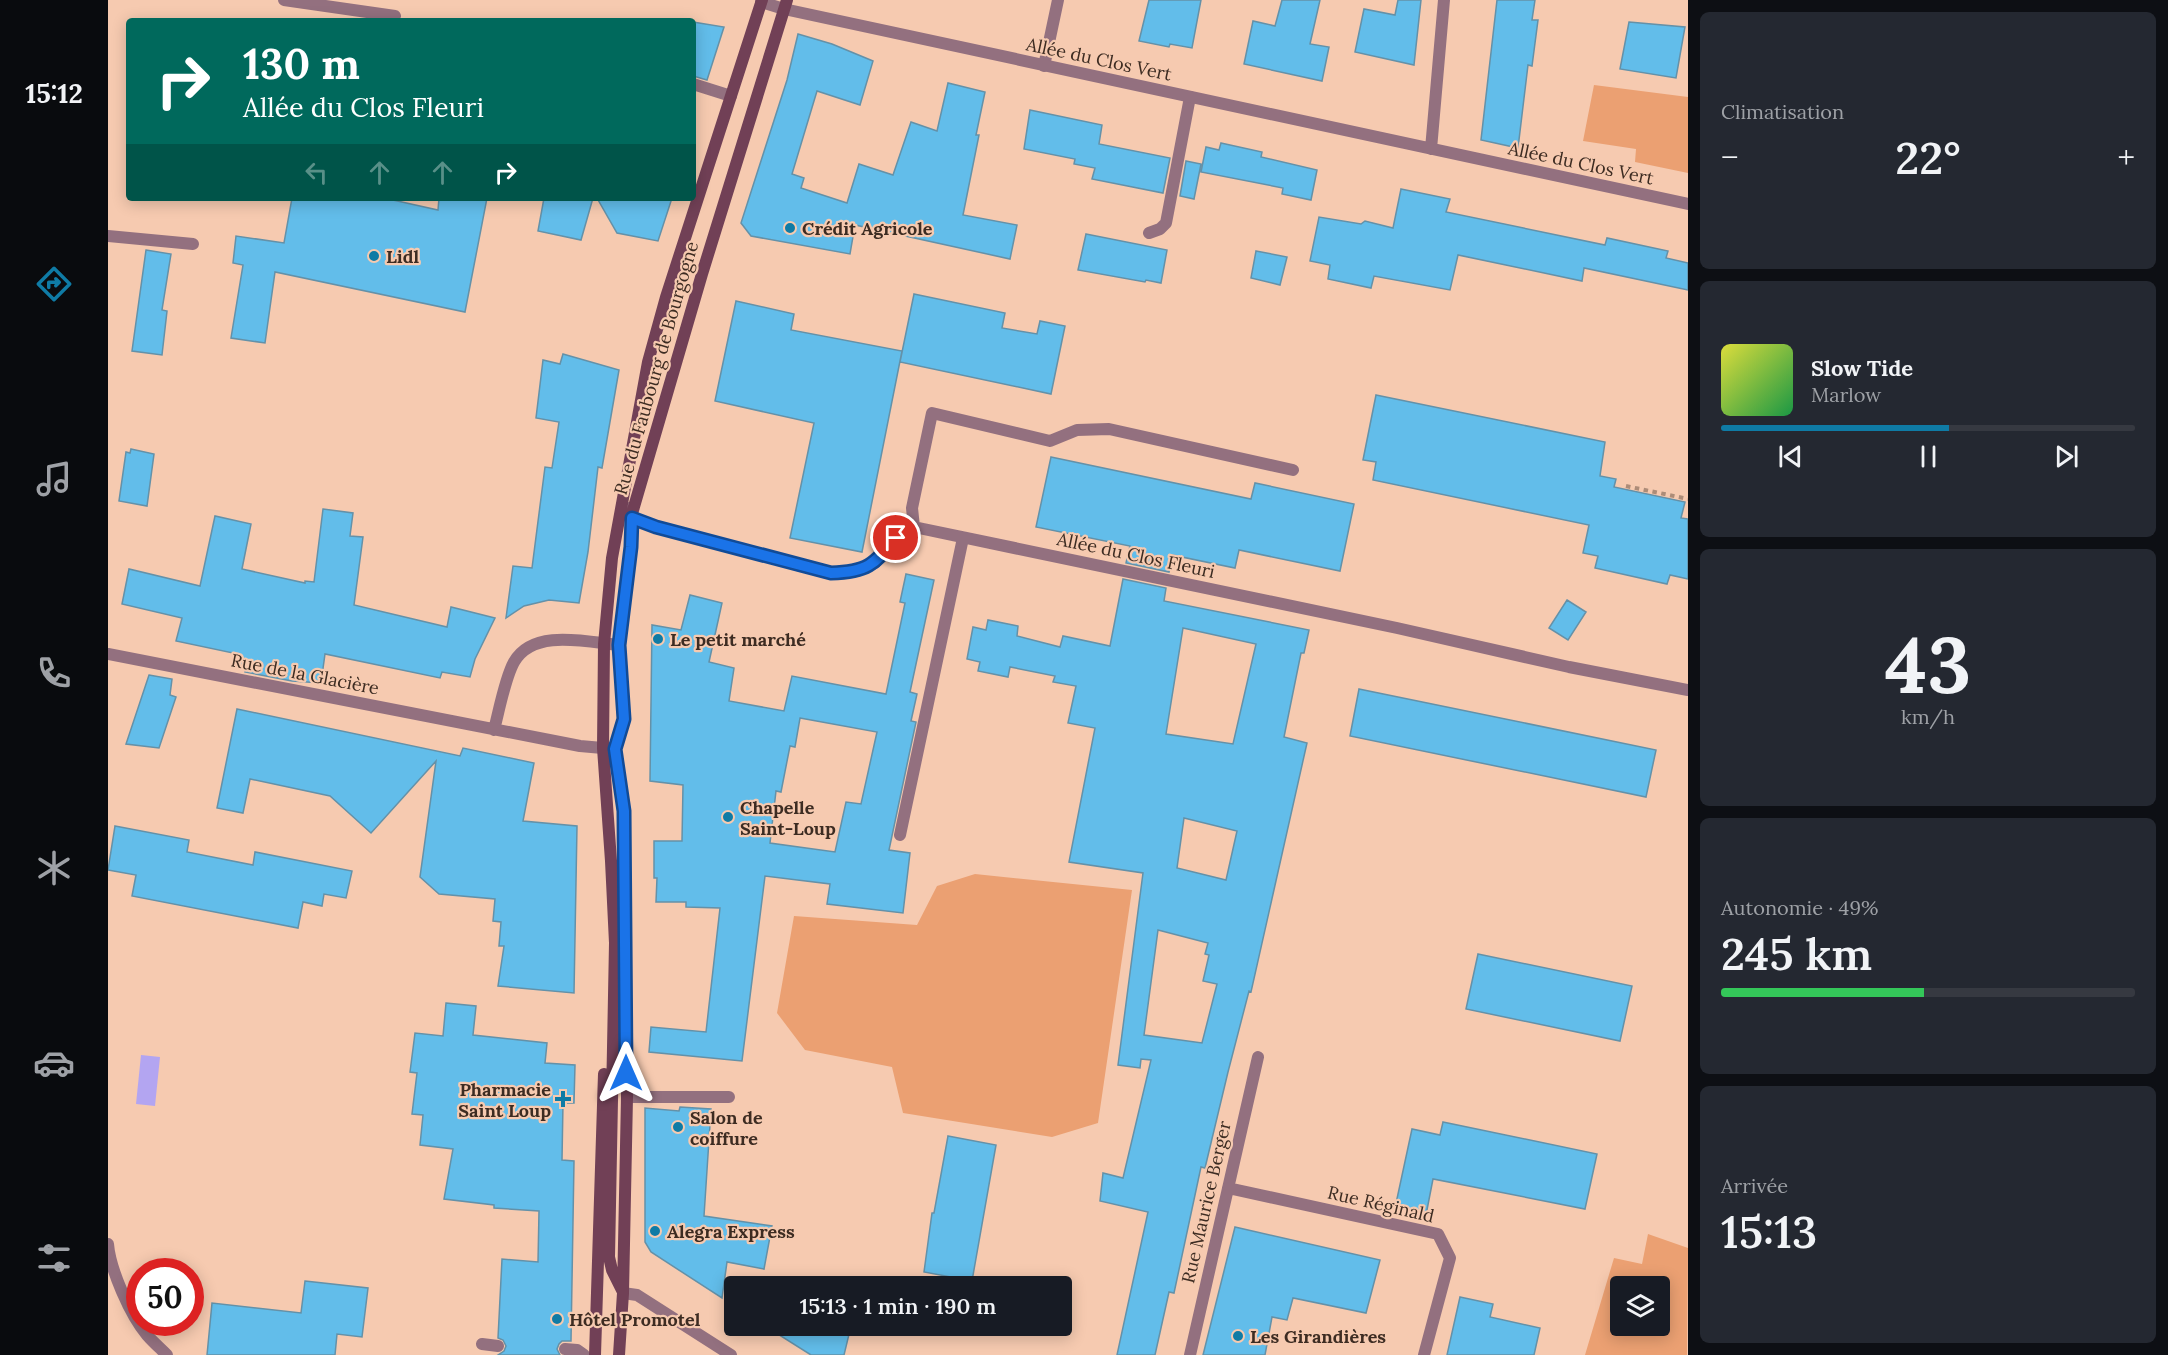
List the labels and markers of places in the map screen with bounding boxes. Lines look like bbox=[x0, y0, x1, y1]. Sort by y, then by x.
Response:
place label: Crédit Agricole bbox=[802, 217, 933, 240]
marker: Crédit Agricole bbox=[783, 221, 797, 235]
place label: Lidl bbox=[386, 245, 419, 268]
marker: Lidl bbox=[367, 249, 381, 263]
pin bbox=[870, 512, 921, 563]
place label: Le petit marché bbox=[670, 628, 806, 651]
marker: Le petit marché bbox=[651, 632, 665, 646]
place label: Chapelle Saint-Loup bbox=[740, 796, 836, 840]
marker: Chapelle Saint-Loup bbox=[721, 810, 735, 824]
place label: Pharmacie Saint Loup bbox=[458, 1078, 551, 1122]
marker: Pharmacie Saint Loup bbox=[556, 1092, 570, 1106]
place label: Salon de coiffure bbox=[690, 1106, 763, 1150]
marker: Salon de coiffure bbox=[671, 1120, 685, 1134]
place label: Alegra Express bbox=[667, 1220, 795, 1243]
marker: Alegra Express bbox=[648, 1224, 662, 1238]
place label: Hôtel Promotel bbox=[569, 1308, 701, 1331]
marker: Hôtel Promotel bbox=[550, 1312, 564, 1326]
place label: Les Girandières bbox=[1250, 1325, 1386, 1348]
marker: Les Girandières bbox=[1231, 1329, 1245, 1343]

